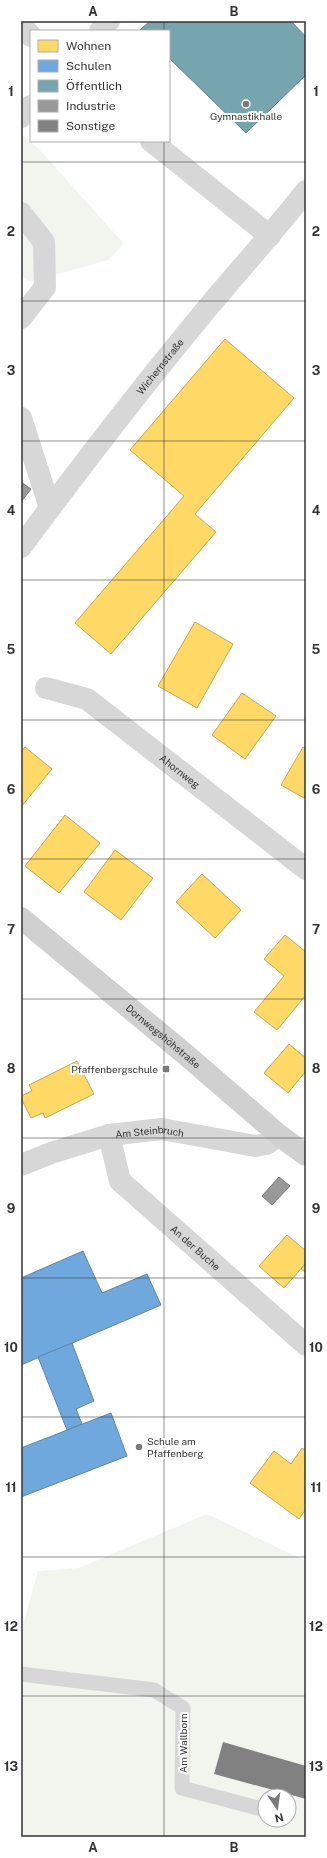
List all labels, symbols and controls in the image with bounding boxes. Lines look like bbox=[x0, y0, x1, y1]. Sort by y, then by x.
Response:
text: A bbox=[88, 4, 98, 19]
text: B bbox=[230, 4, 239, 19]
legend bbox=[30, 30, 170, 142]
text: Wohnen bbox=[66, 39, 111, 53]
text: Schulen bbox=[66, 59, 112, 73]
text: Öffentlich bbox=[66, 79, 122, 93]
text: 1 bbox=[8, 84, 14, 99]
text: 1 bbox=[313, 84, 319, 99]
text: Industrie bbox=[66, 99, 116, 113]
marker: Gymnastikhalle bbox=[241, 99, 251, 109]
place label: Gymnastikhalle bbox=[210, 110, 282, 122]
text: Sonstige bbox=[66, 119, 116, 133]
text: 2 bbox=[7, 224, 15, 239]
text: 2 bbox=[312, 224, 320, 239]
street label: Wichernstraße bbox=[134, 336, 186, 397]
text: 3 bbox=[7, 363, 16, 378]
text: 3 bbox=[312, 363, 321, 378]
text: 4 bbox=[7, 503, 16, 518]
text: 4 bbox=[312, 503, 321, 518]
text: 5 bbox=[7, 642, 16, 657]
text: 5 bbox=[312, 642, 321, 657]
street label: Ahornweg bbox=[157, 752, 202, 790]
text: 6 bbox=[7, 782, 16, 797]
text: 6 bbox=[312, 782, 321, 797]
text: 7 bbox=[7, 922, 15, 937]
text: 7 bbox=[312, 922, 320, 937]
street label: Dornwegshöhstraße bbox=[124, 1002, 203, 1071]
text: 8 bbox=[7, 1061, 16, 1076]
text: 8 bbox=[312, 1061, 321, 1076]
place label: Pfaffenbergschule bbox=[71, 1063, 158, 1075]
marker: Pfaffenbergschule bbox=[161, 1064, 171, 1074]
street label: Am Steinbruch bbox=[115, 1123, 185, 1140]
text: 9 bbox=[7, 1201, 15, 1216]
text: 9 bbox=[312, 1201, 320, 1216]
street label: An der Buche bbox=[168, 1222, 223, 1273]
text: 10 bbox=[4, 1340, 18, 1355]
text: 10 bbox=[309, 1340, 323, 1355]
place label: Schule am Pfaffenberg bbox=[147, 1435, 203, 1459]
marker: Schule am Pfaffenberg bbox=[134, 1442, 144, 1452]
text: 11 bbox=[5, 1480, 17, 1495]
text: 11 bbox=[310, 1480, 322, 1495]
text: 12 bbox=[4, 1619, 18, 1634]
text: 12 bbox=[309, 1619, 323, 1634]
street label: Am Wallborn bbox=[177, 1713, 189, 1773]
text: 13 bbox=[4, 1759, 18, 1774]
text: 13 bbox=[309, 1759, 323, 1774]
north arrow bbox=[257, 1788, 297, 1828]
text: N bbox=[274, 1811, 285, 1825]
text: A bbox=[88, 1840, 98, 1855]
text: B bbox=[230, 1840, 239, 1855]

